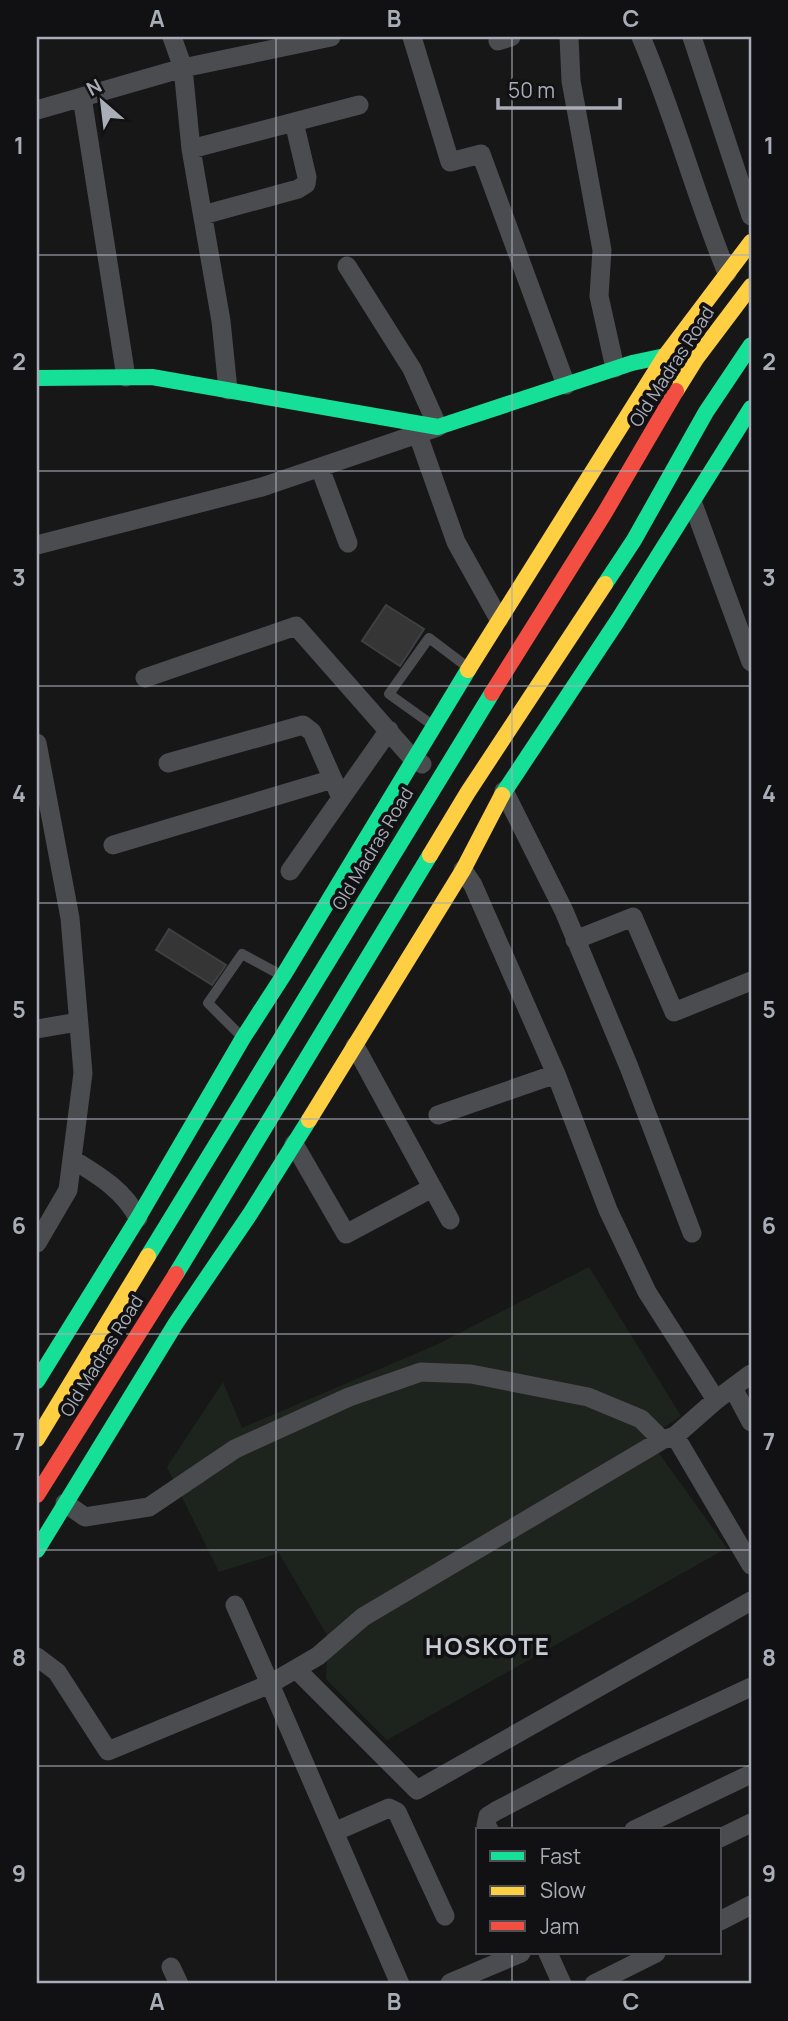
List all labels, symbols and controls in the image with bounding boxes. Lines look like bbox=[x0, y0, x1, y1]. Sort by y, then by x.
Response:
text: A bbox=[149, 2, 165, 34]
text: B bbox=[387, 2, 401, 34]
text: C bbox=[623, 2, 640, 34]
north arrow bbox=[66, 66, 136, 136]
scale bar bbox=[498, 66, 620, 110]
text: N bbox=[82, 72, 106, 102]
text: 50 m bbox=[508, 76, 555, 104]
text: 1 bbox=[14, 129, 24, 161]
text: 1 bbox=[764, 129, 774, 161]
street label: Old Madras Road bbox=[623, 302, 719, 431]
text: 2 bbox=[12, 345, 26, 377]
text: 2 bbox=[762, 345, 776, 377]
text: 3 bbox=[12, 561, 26, 593]
text: 3 bbox=[762, 561, 776, 593]
text: 4 bbox=[12, 777, 26, 809]
text: 4 bbox=[762, 777, 776, 809]
street label: Old Madras Road bbox=[326, 783, 418, 914]
text: 5 bbox=[12, 993, 26, 1025]
text: 5 bbox=[762, 993, 776, 1025]
text: 6 bbox=[12, 1209, 26, 1241]
text: 6 bbox=[762, 1209, 776, 1241]
street label: Old Madras Road bbox=[54, 1290, 148, 1421]
text: 7 bbox=[13, 1425, 25, 1457]
text: 7 bbox=[763, 1425, 775, 1457]
district label: HOSKOTE bbox=[425, 1629, 551, 1662]
text: 8 bbox=[12, 1641, 26, 1673]
text: 8 bbox=[762, 1641, 776, 1673]
legend bbox=[476, 1828, 722, 1954]
text: Fast bbox=[540, 1842, 581, 1870]
text: 9 bbox=[12, 1857, 26, 1889]
text: 9 bbox=[762, 1857, 776, 1889]
text: Slow bbox=[540, 1876, 586, 1904]
text: Jam bbox=[540, 1912, 579, 1940]
text: A bbox=[149, 1985, 165, 2017]
text: B bbox=[387, 1985, 401, 2017]
text: C bbox=[623, 1985, 640, 2017]

